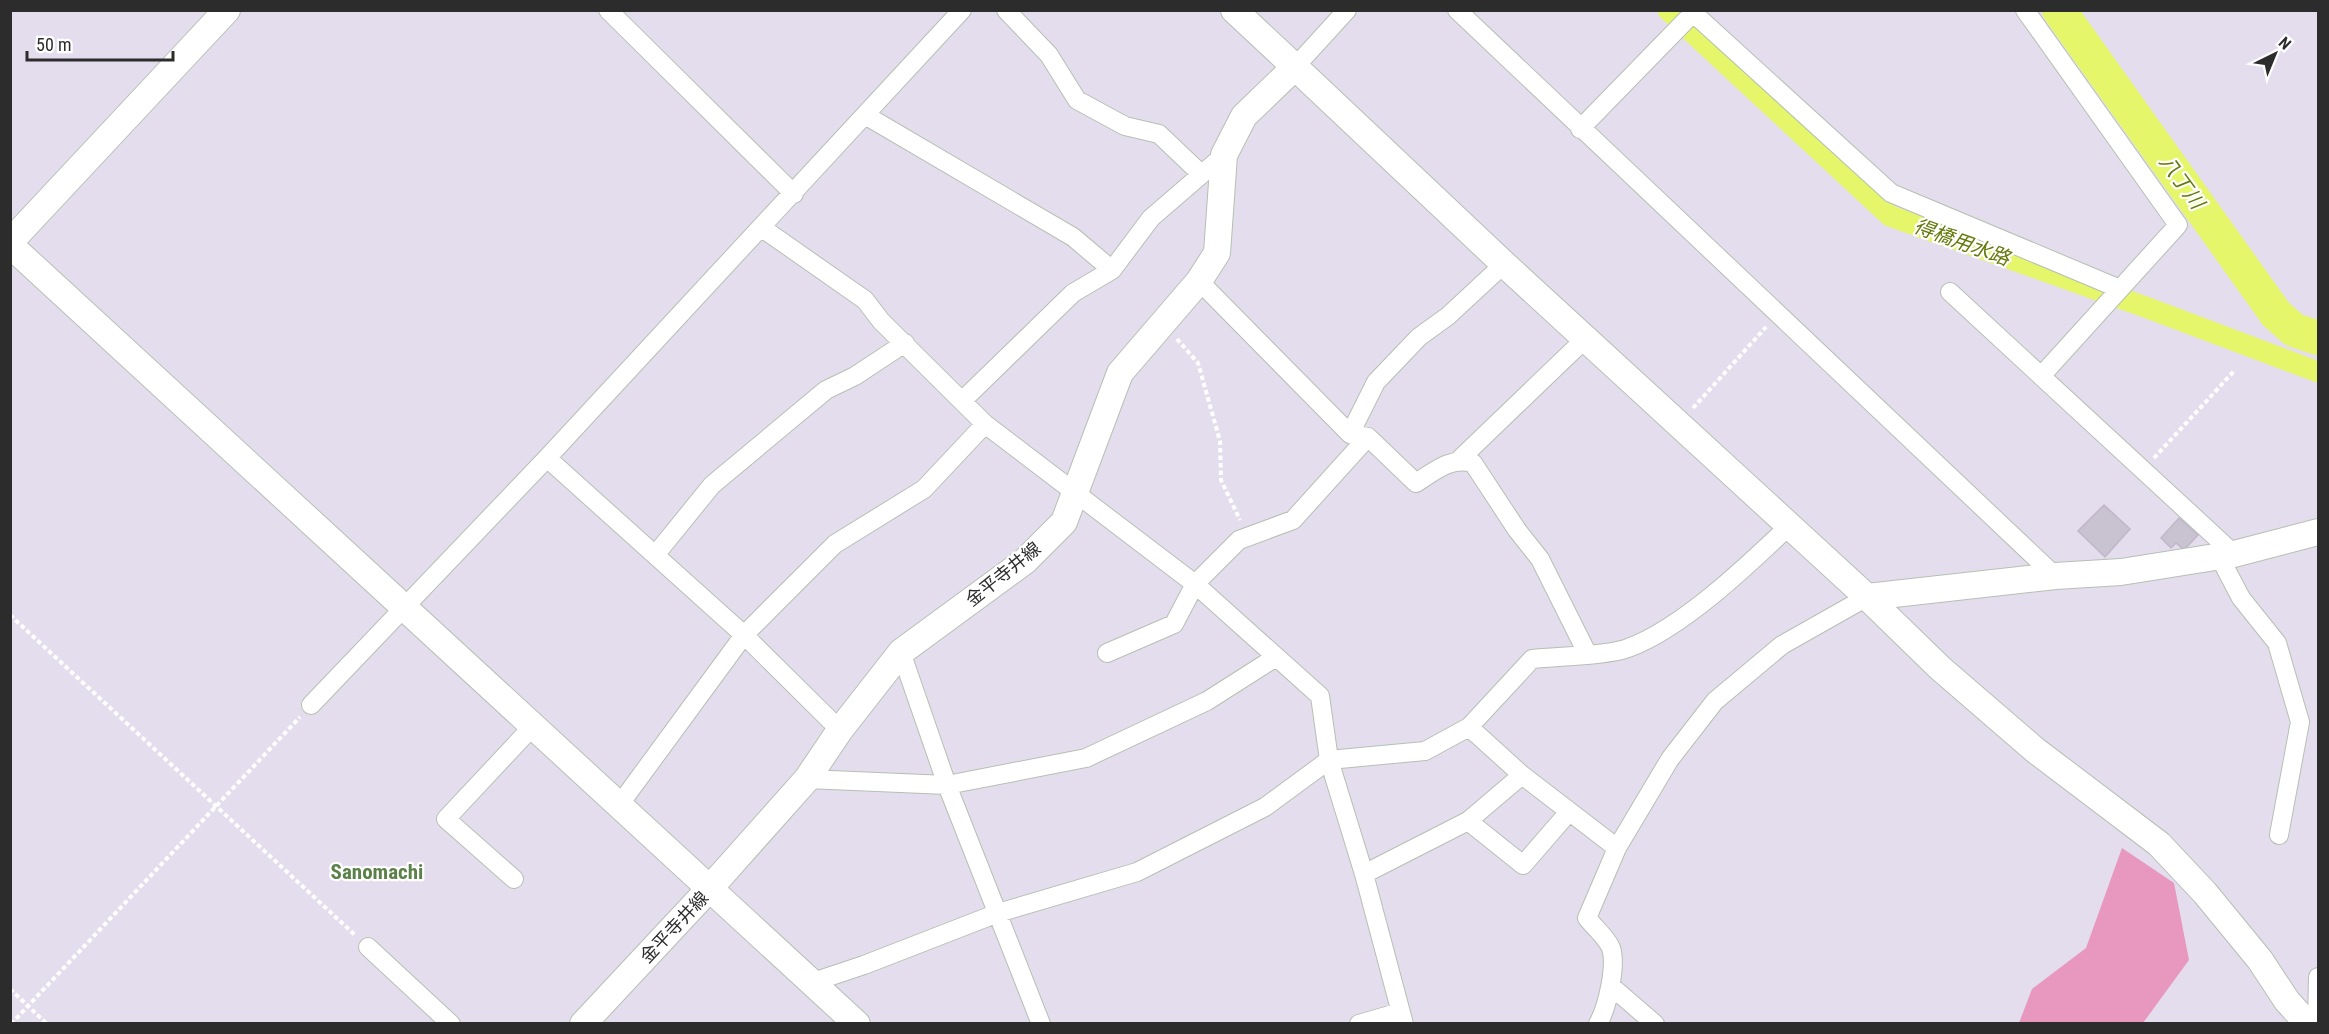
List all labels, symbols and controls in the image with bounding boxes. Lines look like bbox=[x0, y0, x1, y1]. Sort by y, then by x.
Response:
scale bar bbox=[27, 24, 172, 62]
north arrow bbox=[2245, 24, 2305, 84]
text: N bbox=[2275, 33, 2295, 54]
text: 50 m bbox=[36, 34, 71, 55]
water label: 八丁川 bbox=[2155, 151, 2211, 215]
water label: 得橋用水路 bbox=[1911, 214, 2015, 271]
street label: 金平寺井線 bbox=[961, 538, 1045, 610]
district label: Sanomachi bbox=[331, 860, 423, 884]
street label: 金平寺井線 bbox=[636, 887, 712, 967]

